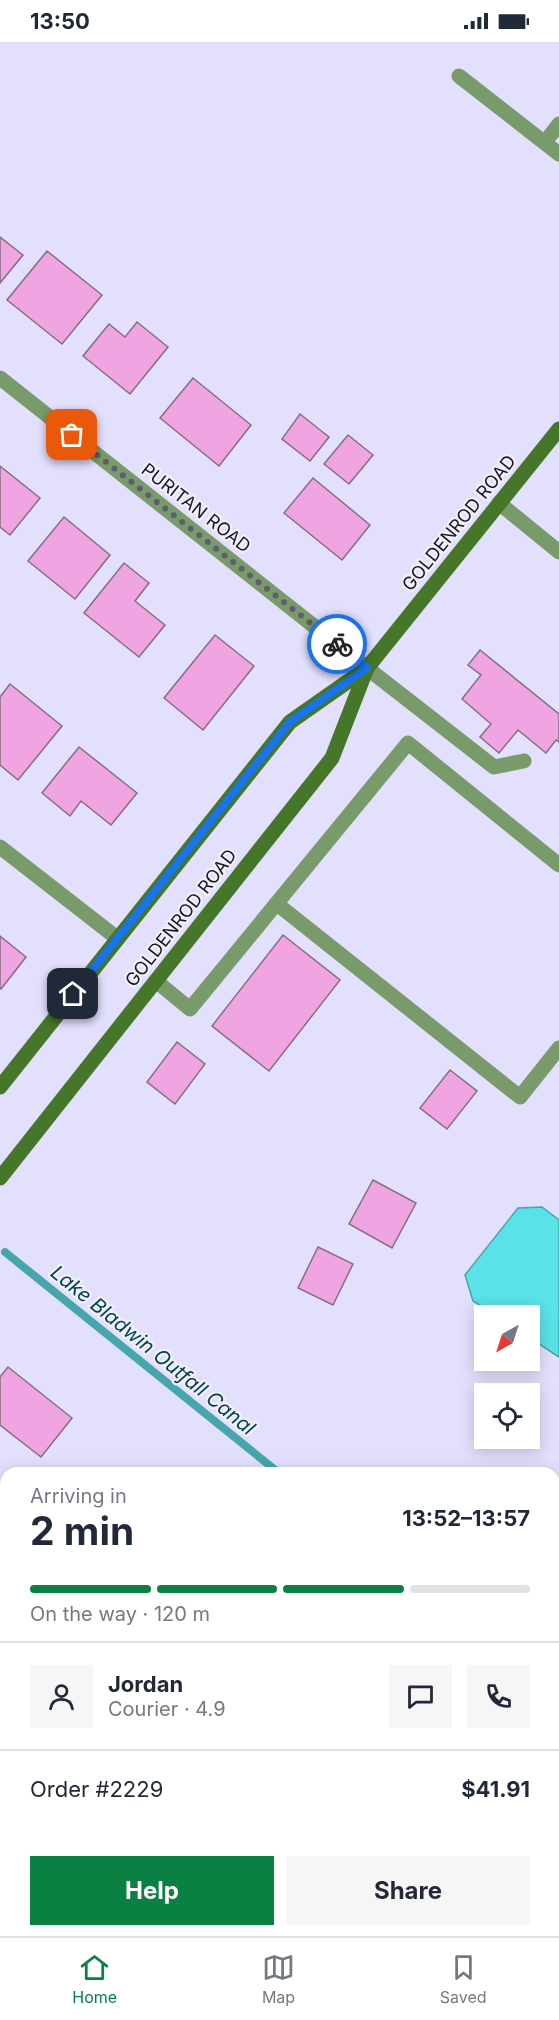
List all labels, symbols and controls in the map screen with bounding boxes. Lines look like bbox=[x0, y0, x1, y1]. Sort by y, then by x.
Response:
text: 13:50 bbox=[30, 8, 90, 34]
pin bbox=[46, 409, 97, 460]
icon: bag bbox=[55, 418, 88, 451]
street label: GOLDENROD ROAD bbox=[397, 451, 520, 595]
street label: PURITAN ROAD bbox=[138, 459, 255, 557]
courier bbox=[307, 614, 367, 674]
icon: bike bbox=[321, 628, 354, 661]
street label: GOLDENROD ROAD bbox=[121, 845, 241, 990]
pin bbox=[47, 968, 98, 1019]
icon: home bbox=[56, 977, 89, 1010]
water label: Lake Bladwin Outfall Canal bbox=[46, 1260, 260, 1440]
north arrow bbox=[474, 1305, 540, 1371]
map controls bbox=[474, 1305, 540, 1449]
button: locate bbox=[474, 1383, 540, 1449]
text: Arriving in bbox=[30, 1484, 127, 1508]
text: 13:52–13:57 bbox=[402, 1505, 530, 1531]
text: 2 min bbox=[30, 1507, 134, 1554]
text: On the way · 120 m bbox=[30, 1602, 210, 1626]
button: person bbox=[30, 1665, 93, 1728]
button: chat bbox=[389, 1665, 452, 1728]
button: phone bbox=[467, 1665, 530, 1728]
text: Jordan bbox=[108, 1671, 183, 1697]
text: Courier · 4.9 bbox=[108, 1697, 226, 1721]
text: Order #2229 bbox=[30, 1776, 163, 1802]
text: $41.91 bbox=[461, 1776, 530, 1802]
button: Help bbox=[30, 1856, 274, 1925]
button: Share bbox=[286, 1856, 530, 1925]
tab: Home bbox=[72, 1951, 117, 2007]
tab: Map bbox=[262, 1951, 295, 2007]
tab: Saved bbox=[440, 1951, 487, 2007]

